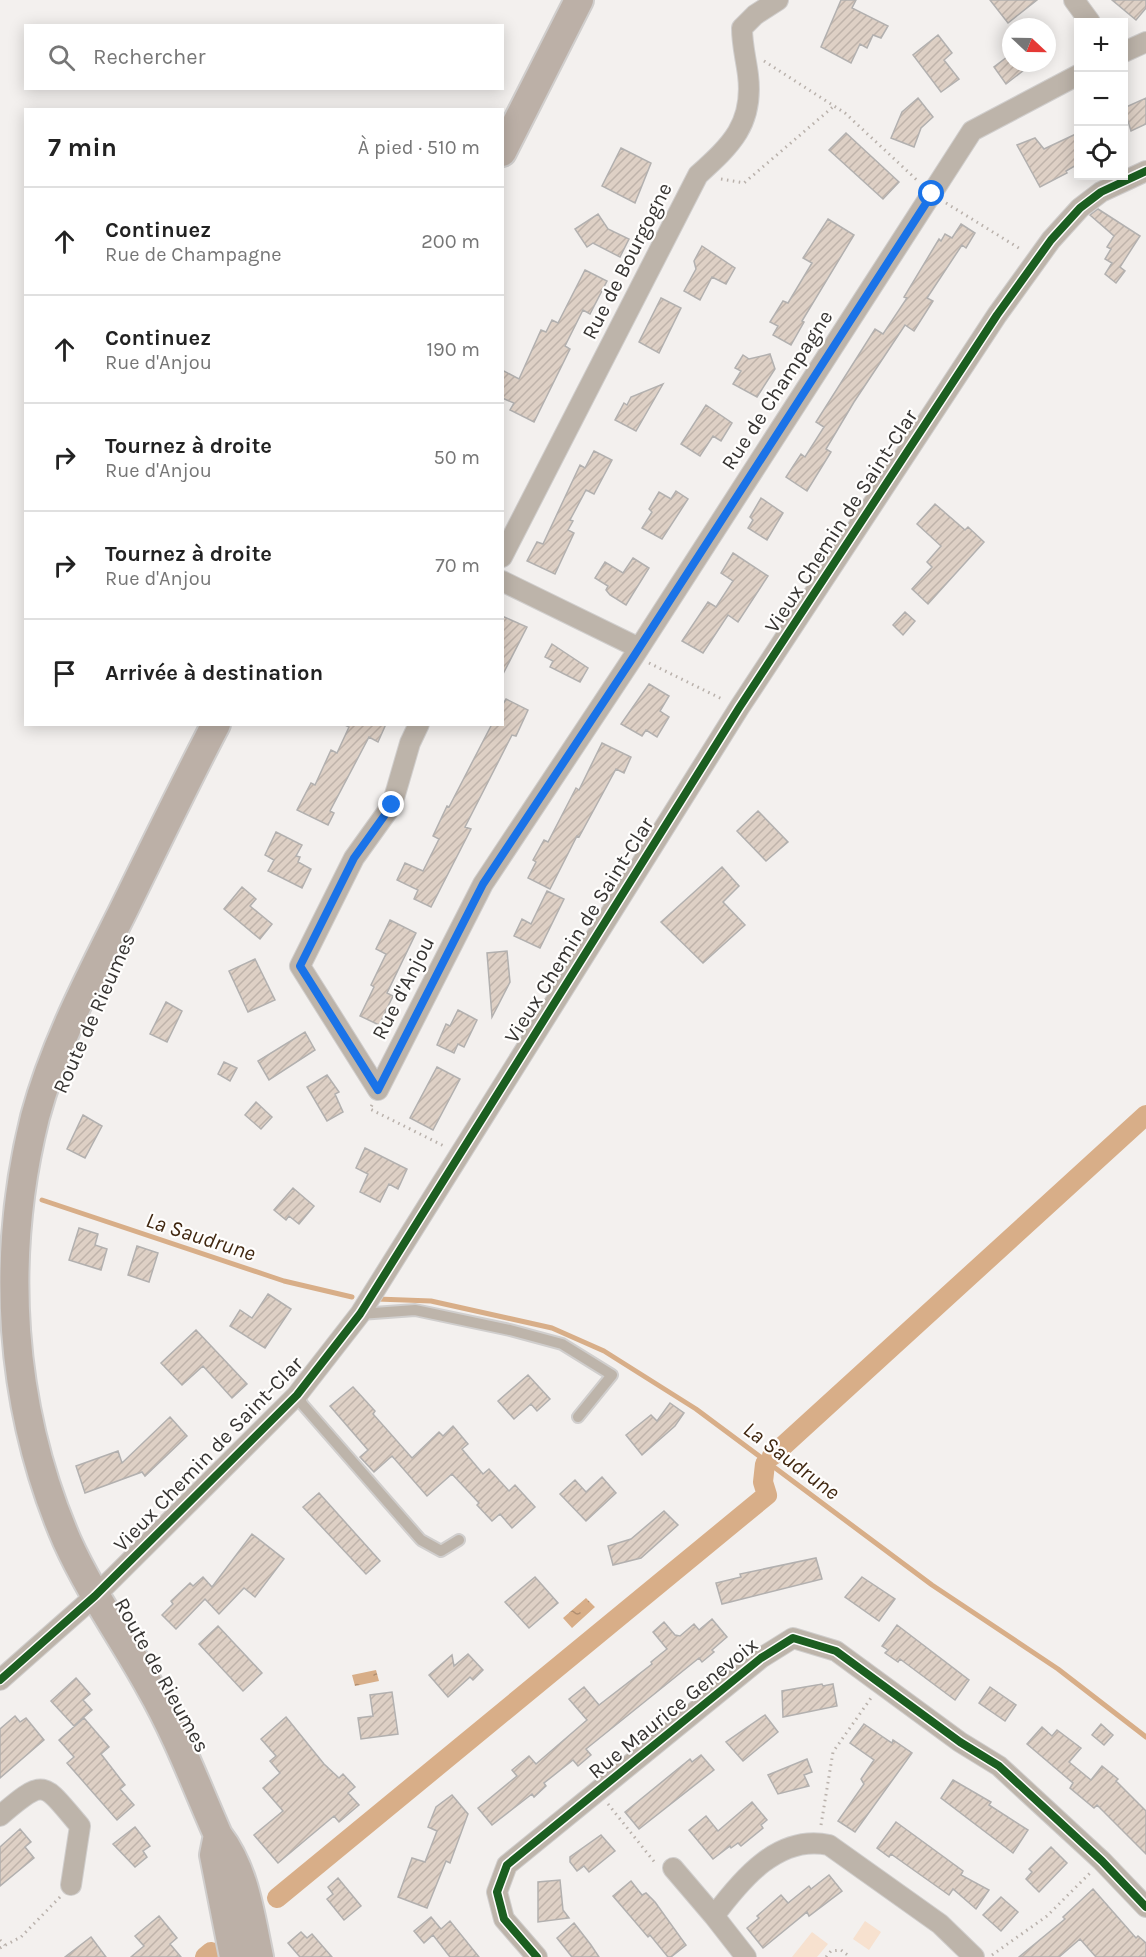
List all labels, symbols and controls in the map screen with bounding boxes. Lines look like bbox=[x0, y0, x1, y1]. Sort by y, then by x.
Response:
north arrow bbox=[1002, 18, 1056, 72]
map controls bbox=[1074, 18, 1128, 180]
button: + bbox=[1074, 18, 1128, 72]
search box bbox=[24, 24, 504, 90]
icon: search bbox=[45, 41, 78, 74]
text: Rechercher bbox=[93, 44, 206, 70]
button: − bbox=[1074, 72, 1128, 126]
button: locate bbox=[1074, 126, 1128, 180]
text: 7 min bbox=[48, 132, 117, 163]
text: À pied · 510 m bbox=[358, 136, 480, 159]
street label: Rue de Bourgogne bbox=[577, 179, 677, 343]
route start bbox=[918, 180, 944, 206]
text: Continuez bbox=[105, 217, 211, 243]
icon: ahead bbox=[48, 225, 81, 258]
text: 200 m bbox=[421, 230, 480, 253]
text: Rue de Champagne bbox=[105, 243, 282, 266]
street label: Rue de Champagne bbox=[716, 306, 838, 474]
text: Continuez bbox=[105, 325, 211, 351]
icon: ahead bbox=[48, 333, 81, 366]
text: 190 m bbox=[426, 338, 480, 361]
text: Rue d'Anjou bbox=[105, 351, 212, 374]
street label: Vieux Chemin de Saint-Clar bbox=[760, 404, 923, 637]
text: Tournez à droite bbox=[105, 433, 272, 459]
icon: right bbox=[48, 441, 81, 474]
text: 50 m bbox=[433, 446, 480, 469]
text: Rue d'Anjou bbox=[105, 459, 212, 482]
text: Tournez à droite bbox=[105, 541, 272, 567]
icon: right bbox=[48, 549, 81, 582]
text: 70 m bbox=[435, 554, 480, 577]
text: Rue d'Anjou bbox=[105, 567, 212, 590]
icon: arrive bbox=[48, 657, 81, 690]
text: Arrivée à destination bbox=[105, 660, 323, 686]
route end bbox=[378, 791, 404, 817]
street label: Vieux Chemin de Saint-Clar bbox=[499, 812, 659, 1047]
street label: Route de Rieumes bbox=[48, 929, 140, 1097]
street label: Rue d'Anjou bbox=[367, 933, 439, 1043]
water label: La Saudrune bbox=[143, 1207, 259, 1267]
street label: Vieux Chemin de Saint-Clar bbox=[108, 1351, 308, 1556]
water label: La Saudrune bbox=[738, 1416, 845, 1505]
street label: Route de Rieumes bbox=[110, 1594, 214, 1756]
street label: Rue Maurice Genevoix bbox=[584, 1632, 763, 1784]

